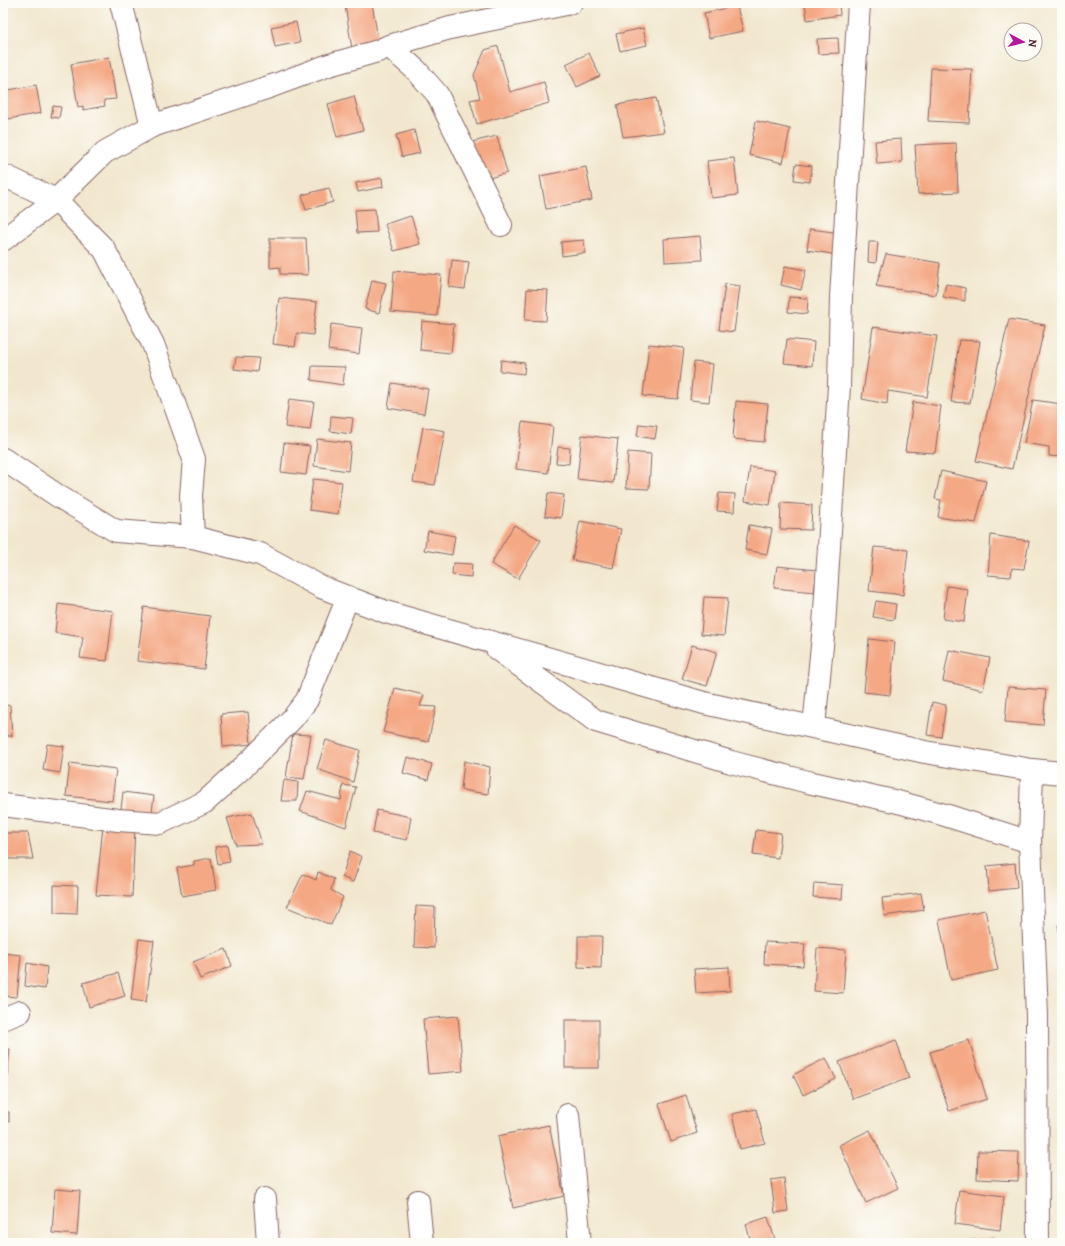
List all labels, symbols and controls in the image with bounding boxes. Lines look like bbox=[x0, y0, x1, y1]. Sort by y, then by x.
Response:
north arrow bbox=[1003, 22, 1043, 62]
text: N bbox=[1024, 38, 1040, 48]

